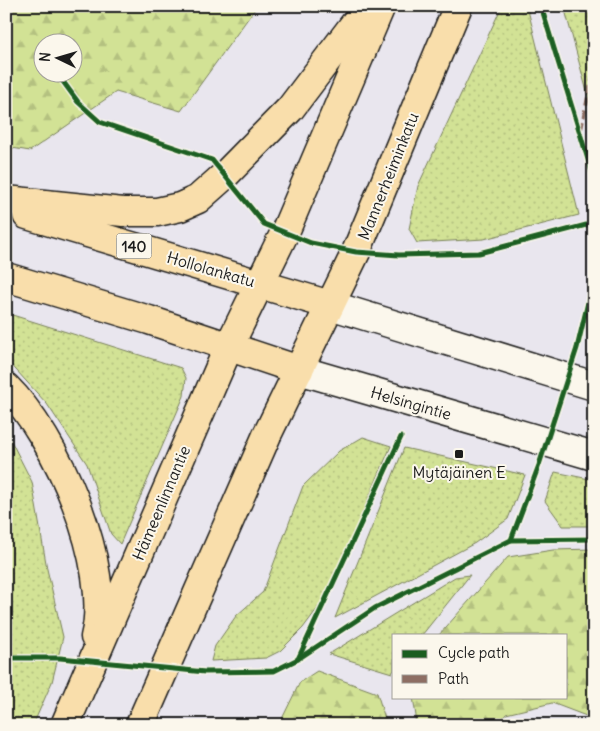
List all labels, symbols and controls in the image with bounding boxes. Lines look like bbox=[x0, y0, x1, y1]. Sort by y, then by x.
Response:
north arrow bbox=[32, 32, 82, 82]
text: N bbox=[36, 51, 54, 62]
street label: Mannerheiminkatu bbox=[353, 109, 423, 243]
road number: 140 bbox=[116, 234, 152, 258]
street label: Hollolankatu bbox=[165, 247, 257, 291]
street label: Helsingintie bbox=[368, 382, 454, 424]
street label: Hämeenlinnantie bbox=[128, 443, 194, 563]
marker: Mytäjäinen E bbox=[453, 448, 465, 460]
place label: Mytäjäinen E bbox=[412, 462, 506, 482]
legend bbox=[392, 634, 568, 698]
text: Cycle path bbox=[438, 643, 510, 662]
text: Path bbox=[438, 669, 469, 688]

